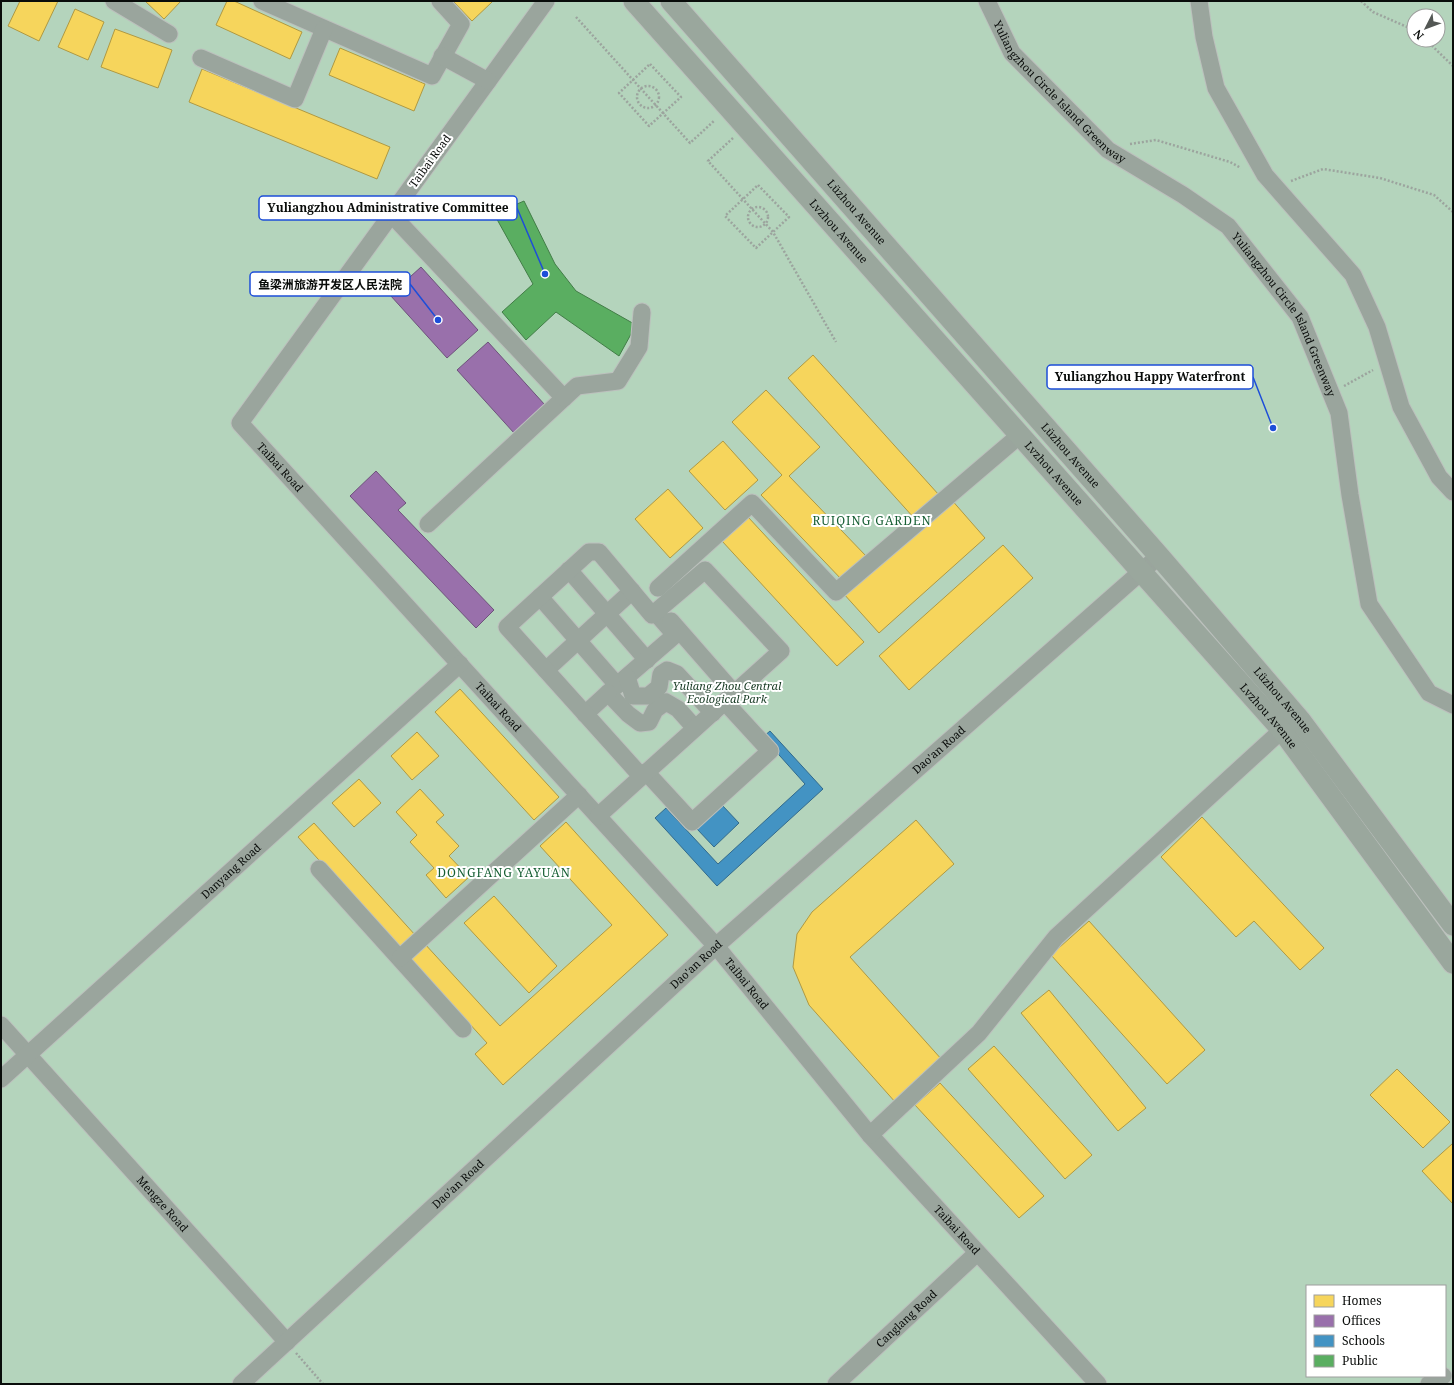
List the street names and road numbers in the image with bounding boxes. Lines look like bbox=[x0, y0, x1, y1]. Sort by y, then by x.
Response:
street label: Yuliangzhou Circle Island Greenway bbox=[990, 17, 1129, 166]
street label: Taibai Road bbox=[405, 131, 454, 190]
street label: Lüzhou Avenue bbox=[824, 176, 890, 248]
street label: Lvzhou Avenue bbox=[806, 196, 872, 266]
street label: Yuliangzhou Circle Island Greenway bbox=[1228, 228, 1340, 399]
street label: Lüzhou Avenue bbox=[1038, 419, 1104, 491]
street label: Lvzhou Avenue bbox=[1022, 438, 1087, 508]
street label: Taibai Road bbox=[254, 439, 307, 495]
street label: Lüzhou Avenue bbox=[1251, 664, 1315, 736]
street label: Taibai Road bbox=[472, 678, 525, 735]
street label: Lvzhou Avenue bbox=[1237, 680, 1301, 751]
street label: Dao'an Road bbox=[909, 722, 968, 777]
street label: Danyang Road bbox=[197, 840, 264, 902]
street label: Dao'an Road bbox=[666, 936, 725, 992]
street label: Taibai Road bbox=[722, 955, 773, 1012]
street label: Dao'an Road bbox=[428, 1156, 487, 1211]
street label: Mengze Road bbox=[134, 1173, 192, 1235]
street label: Taibai Road bbox=[931, 1202, 984, 1258]
street label: Canglang Road bbox=[872, 1286, 940, 1350]

